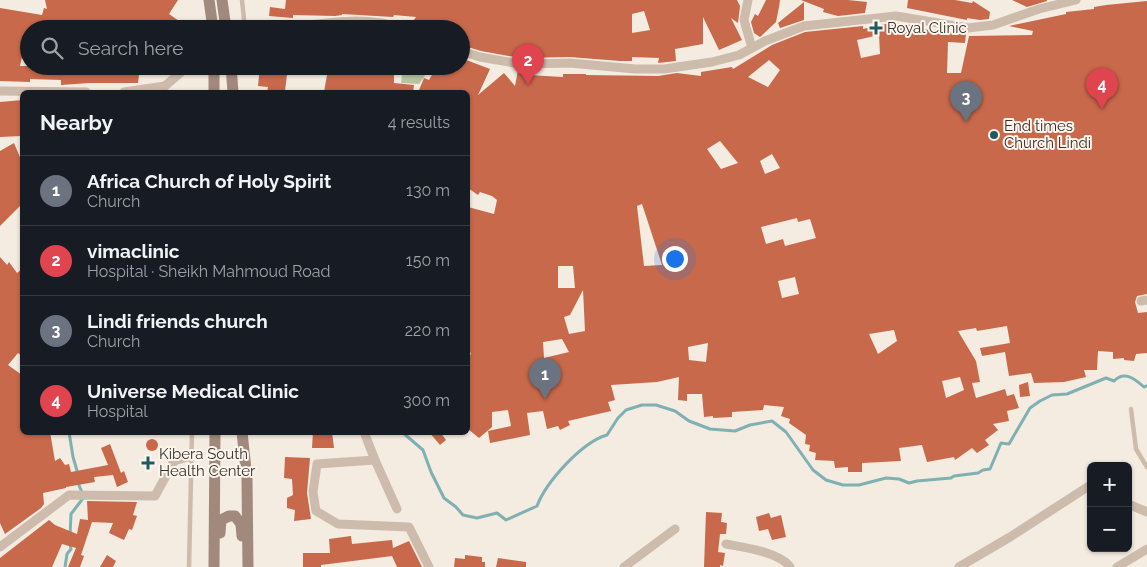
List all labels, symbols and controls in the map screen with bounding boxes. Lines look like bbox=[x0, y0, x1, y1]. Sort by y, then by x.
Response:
place label: Royal Clinic bbox=[887, 19, 967, 37]
search box bbox=[20, 20, 470, 75]
marker: Royal Clinic bbox=[869, 21, 883, 35]
icon: search bbox=[38, 34, 66, 62]
text: Search here bbox=[78, 37, 184, 59]
pin: 2 bbox=[512, 44, 544, 85]
pin: 4 bbox=[1086, 68, 1118, 109]
pin: 3 bbox=[950, 81, 982, 122]
text: Nearby bbox=[40, 110, 113, 135]
text: 4 results bbox=[388, 113, 450, 132]
place label: End times Church Lindi bbox=[1004, 117, 1091, 152]
marker: End times Church Lindi bbox=[988, 129, 1000, 141]
text: Africa Church of Holy Spirit bbox=[87, 170, 331, 192]
text: 1 bbox=[52, 181, 60, 200]
text: 130 m bbox=[406, 181, 450, 200]
text: Church bbox=[87, 192, 140, 211]
text: vimaclinic bbox=[87, 240, 180, 262]
your location bbox=[662, 246, 688, 272]
text: 2 bbox=[51, 251, 61, 270]
text: 150 m bbox=[406, 251, 450, 270]
text: Hospital · Sheikh Mahmoud Road bbox=[87, 262, 330, 281]
text: Lindi friends church bbox=[87, 310, 268, 332]
text: 3 bbox=[52, 321, 60, 340]
text: 220 m bbox=[405, 321, 450, 340]
text: Church bbox=[87, 332, 140, 351]
pin: 1 bbox=[529, 358, 561, 399]
text: Universe Medical Clinic bbox=[87, 380, 299, 402]
text: 4 bbox=[51, 391, 61, 410]
text: 300 m bbox=[403, 391, 450, 410]
text: Hospital bbox=[87, 402, 148, 421]
place label: Kibera South Health Center bbox=[159, 445, 256, 480]
marker: Kibera South Health Center bbox=[141, 456, 155, 470]
map controls bbox=[1087, 462, 1132, 552]
button: + bbox=[1087, 462, 1132, 507]
button: − bbox=[1087, 507, 1132, 552]

